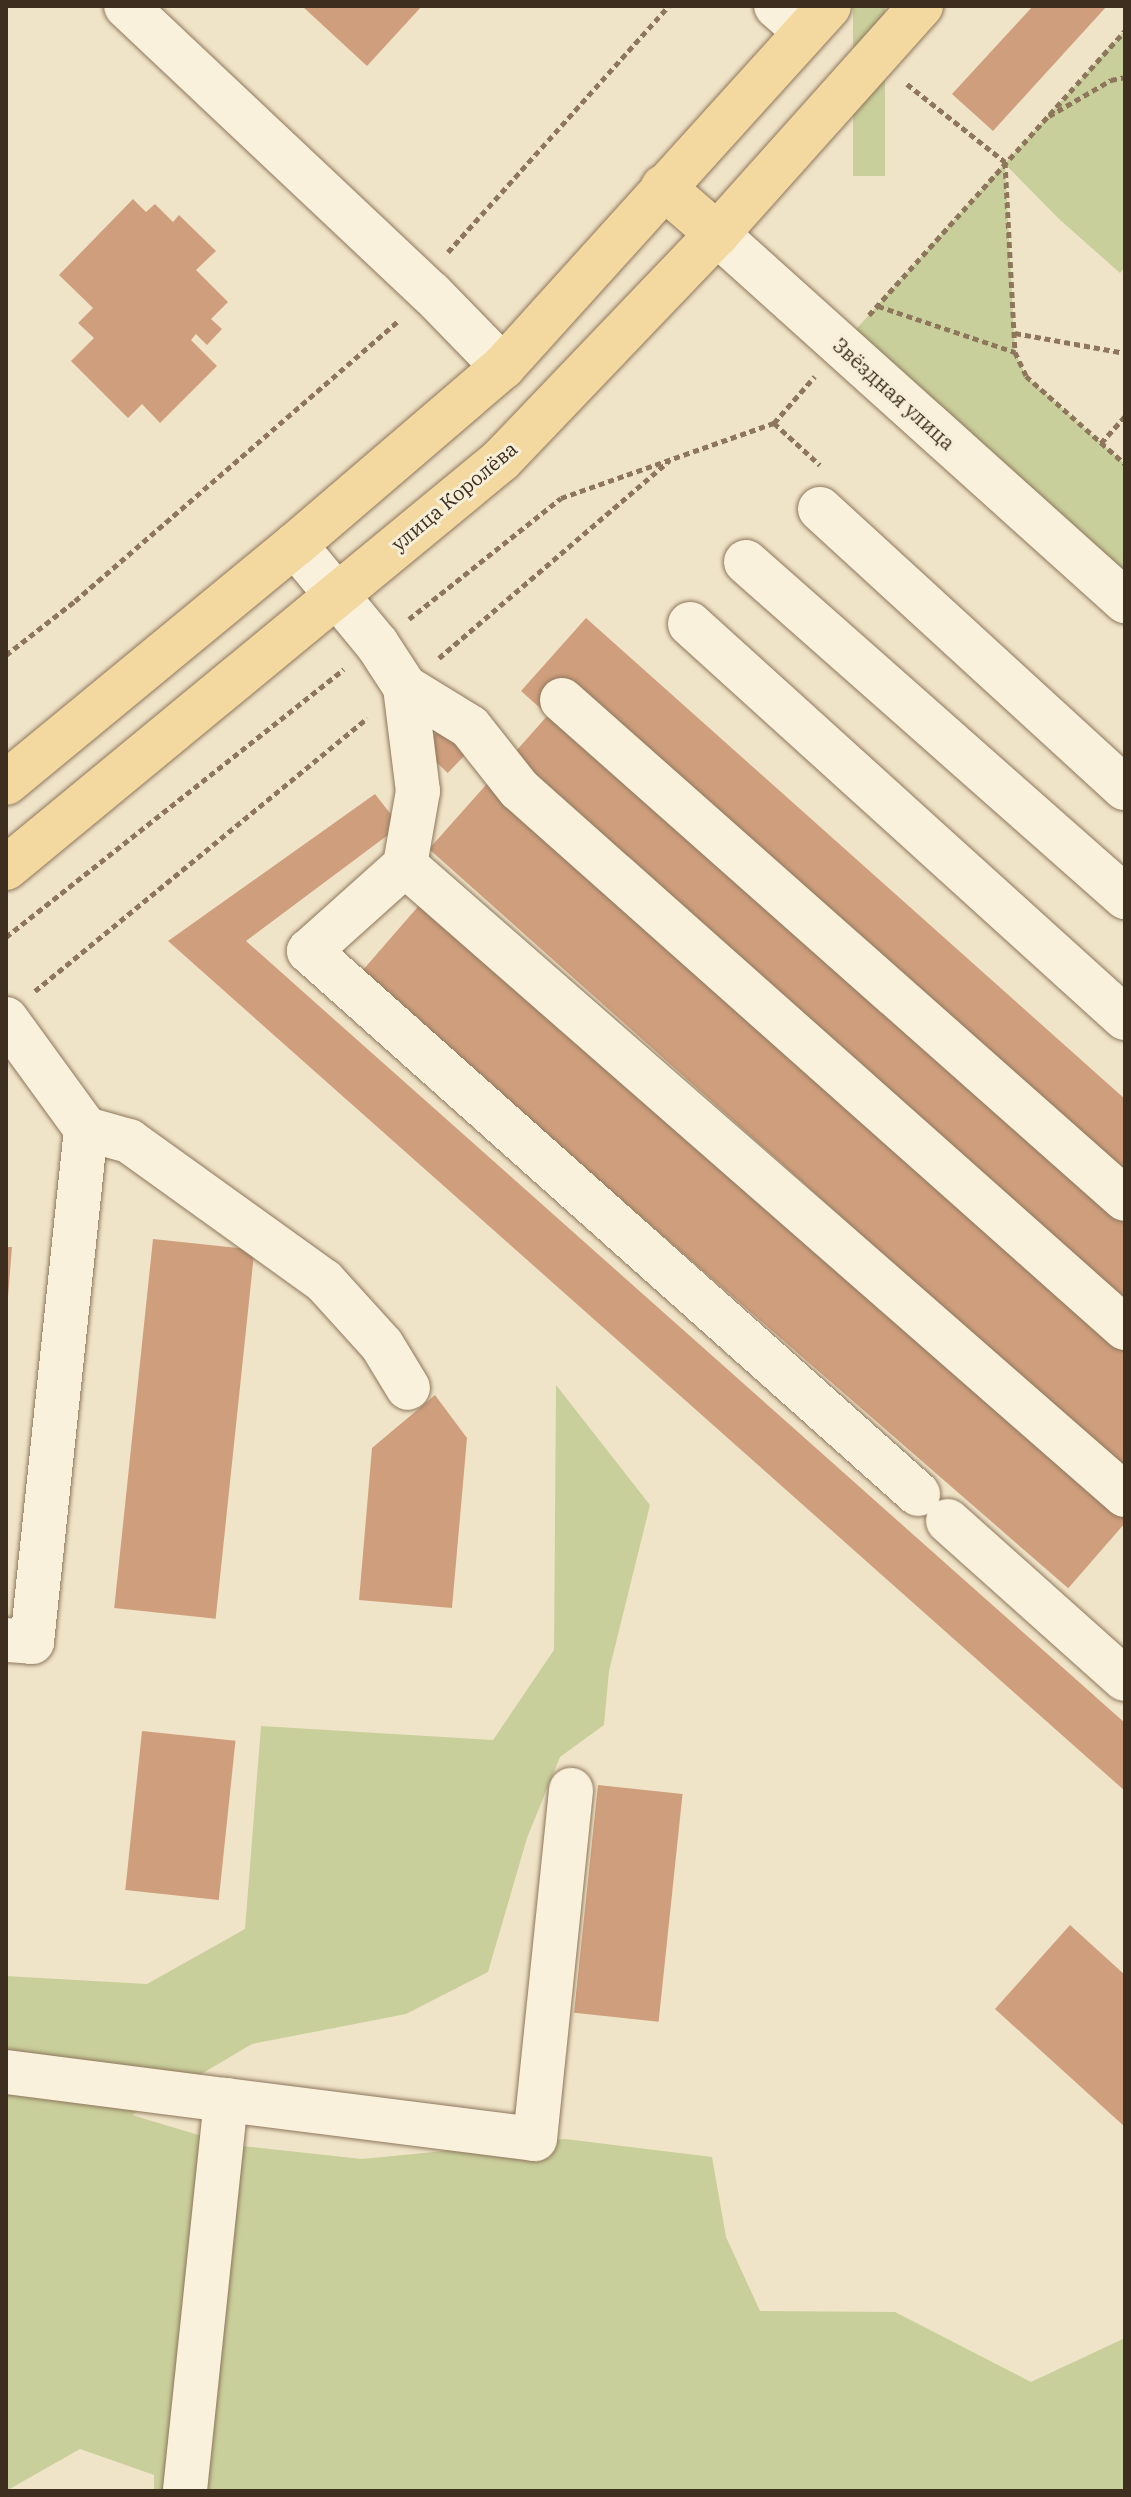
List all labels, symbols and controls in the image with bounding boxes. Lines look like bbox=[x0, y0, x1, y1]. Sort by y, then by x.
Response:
street label: Звёздная улица bbox=[828, 333, 960, 455]
street label: улица Королёва bbox=[386, 436, 522, 556]

